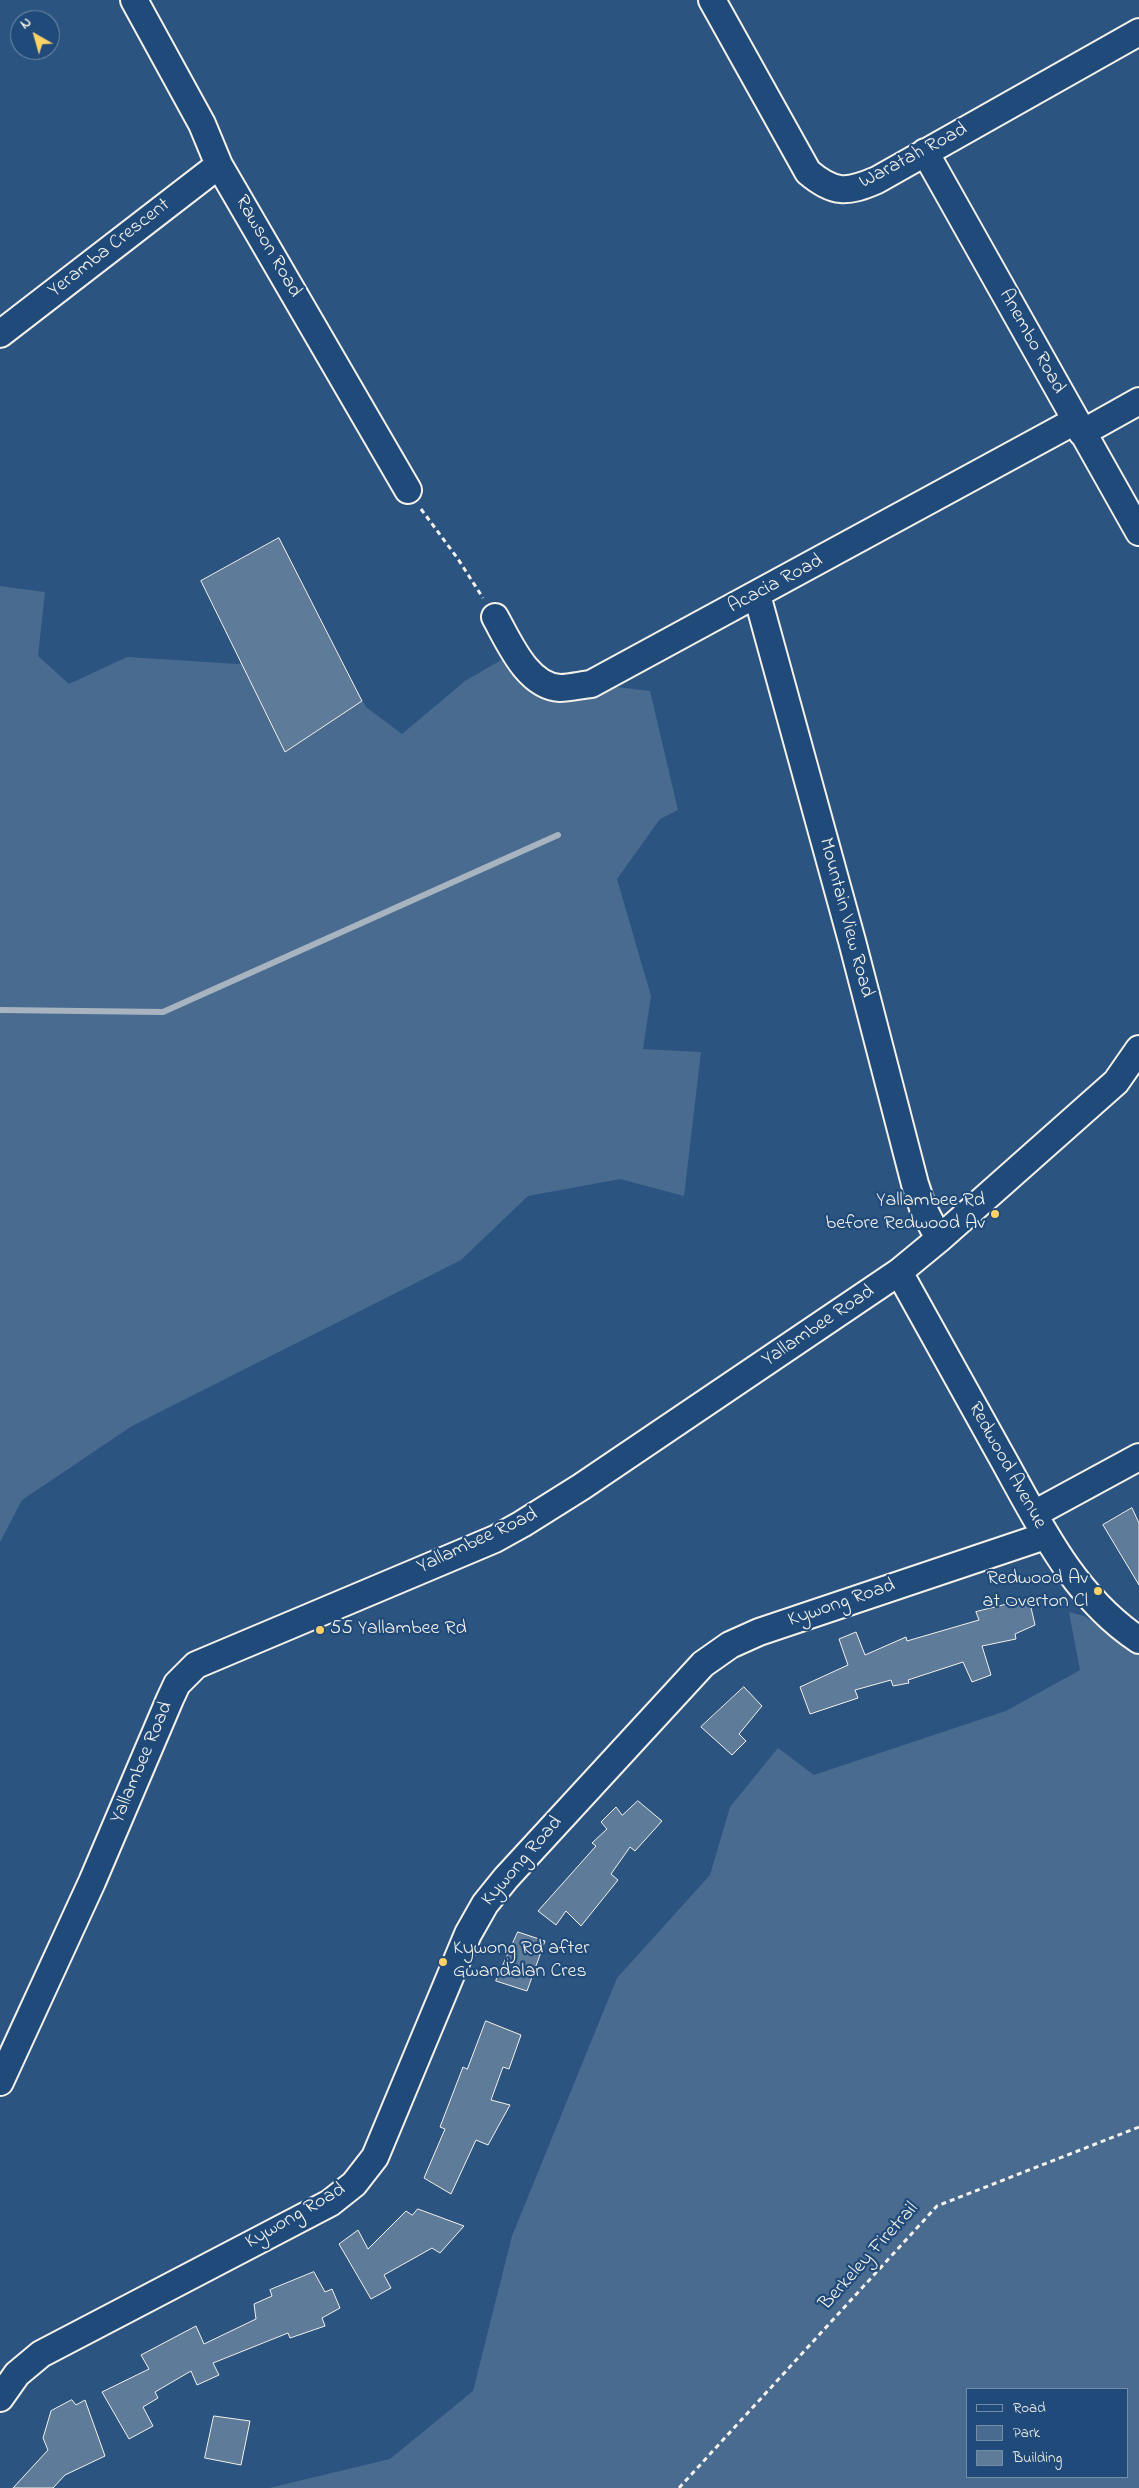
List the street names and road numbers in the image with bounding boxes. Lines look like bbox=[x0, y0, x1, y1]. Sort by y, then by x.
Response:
street label: Waratah Road bbox=[856, 119, 972, 195]
street label: Rawson Road bbox=[228, 192, 306, 302]
street label: Yeramba Crescent bbox=[44, 194, 176, 304]
street label: Anembo Road bbox=[992, 285, 1070, 399]
street label: Acacia Road bbox=[725, 550, 827, 620]
street label: Mountain View Road bbox=[812, 836, 878, 1000]
street label: Yallambee Road bbox=[758, 1281, 880, 1373]
street label: Redwood Avenue bbox=[961, 1399, 1051, 1533]
street label: Yallambee Road bbox=[414, 1504, 542, 1580]
street label: Kywong Road bbox=[785, 1575, 899, 1633]
street label: Yallambee Road bbox=[107, 1698, 179, 1828]
street label: Kywong Road bbox=[477, 1812, 569, 1912]
street label: Kywong Road bbox=[242, 2179, 350, 2255]
street label: Berkeley Firetrail bbox=[815, 2198, 925, 2316]

